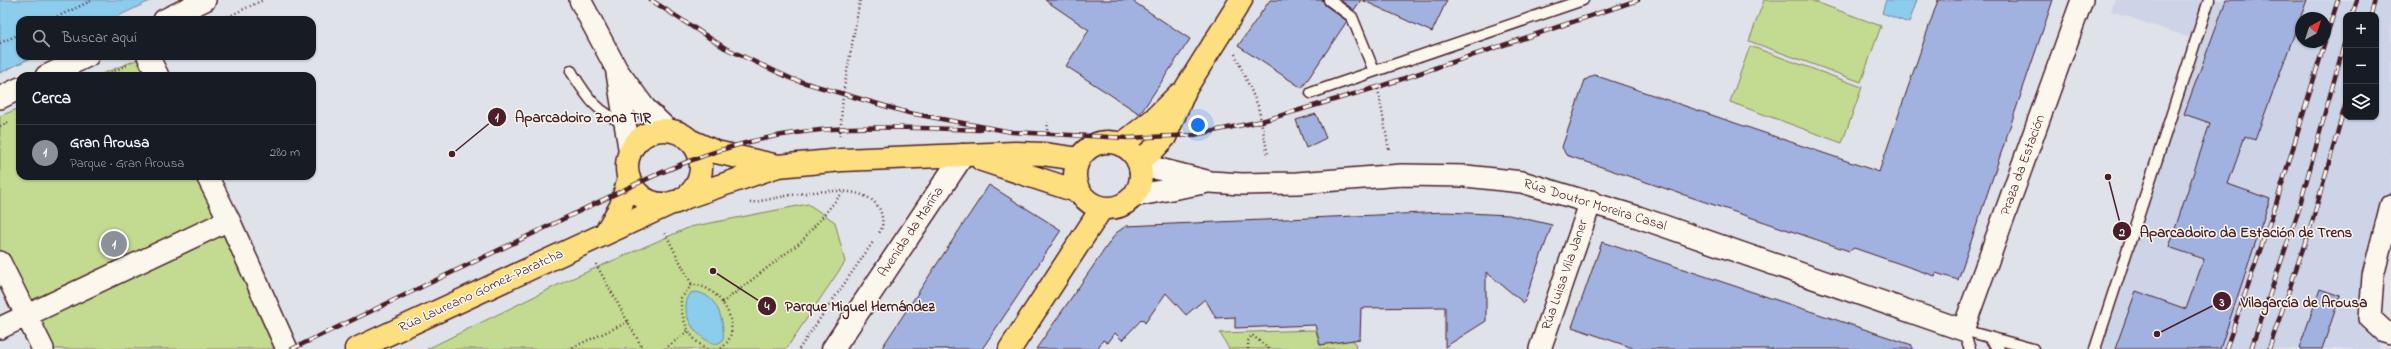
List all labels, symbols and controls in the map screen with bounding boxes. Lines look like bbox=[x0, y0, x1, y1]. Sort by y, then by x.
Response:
north arrow bbox=[2295, 12, 2331, 48]
map controls bbox=[2343, 12, 2379, 120]
button: + bbox=[2343, 12, 2379, 48]
search box bbox=[16, 16, 316, 60]
icon: search bbox=[30, 27, 52, 49]
text: Buscar aquí bbox=[62, 27, 137, 49]
button: − bbox=[2343, 48, 2379, 84]
button: layers bbox=[2343, 84, 2379, 120]
text: Cerca bbox=[32, 86, 71, 111]
callout: Aparcadoiro Zona TIR bbox=[487, 103, 659, 130]
text: Aparcadoiro Zona TIR bbox=[515, 107, 652, 129]
text: 1 bbox=[495, 109, 499, 127]
street label: Praza da Estación bbox=[1995, 112, 2051, 218]
your location bbox=[1188, 115, 1208, 135]
text: Gran Arousa bbox=[70, 132, 149, 154]
text: 1 bbox=[43, 143, 47, 162]
text: 280 m bbox=[270, 143, 300, 162]
text: Parque · Gran Arousa bbox=[70, 154, 184, 173]
street label: Rúa Doutor Moreira Casal bbox=[1521, 173, 1669, 237]
street label: Avenida da Mariña bbox=[873, 182, 949, 282]
street label: Rúa Luisa Vila Janer bbox=[1536, 216, 1594, 333]
callout: Aparcadoiro da Estación de Trens bbox=[2112, 218, 2360, 245]
text: Aparcadoiro da Estación de Trens bbox=[2140, 222, 2353, 244]
text: 2 bbox=[2118, 224, 2125, 242]
pin: 1 bbox=[101, 229, 127, 259]
street label: Rúa Laureano Gómez-Paratcha bbox=[395, 244, 567, 338]
callout: Vilagarcía de Arousa bbox=[2212, 288, 2375, 315]
callout: Parque Miguel Hernández bbox=[757, 292, 942, 319]
text: Vilagarcía de Arousa bbox=[2240, 292, 2367, 316]
text: 3 bbox=[2219, 294, 2225, 312]
text: Parque Miguel Hernández bbox=[785, 296, 936, 320]
text: 4 bbox=[764, 298, 770, 316]

